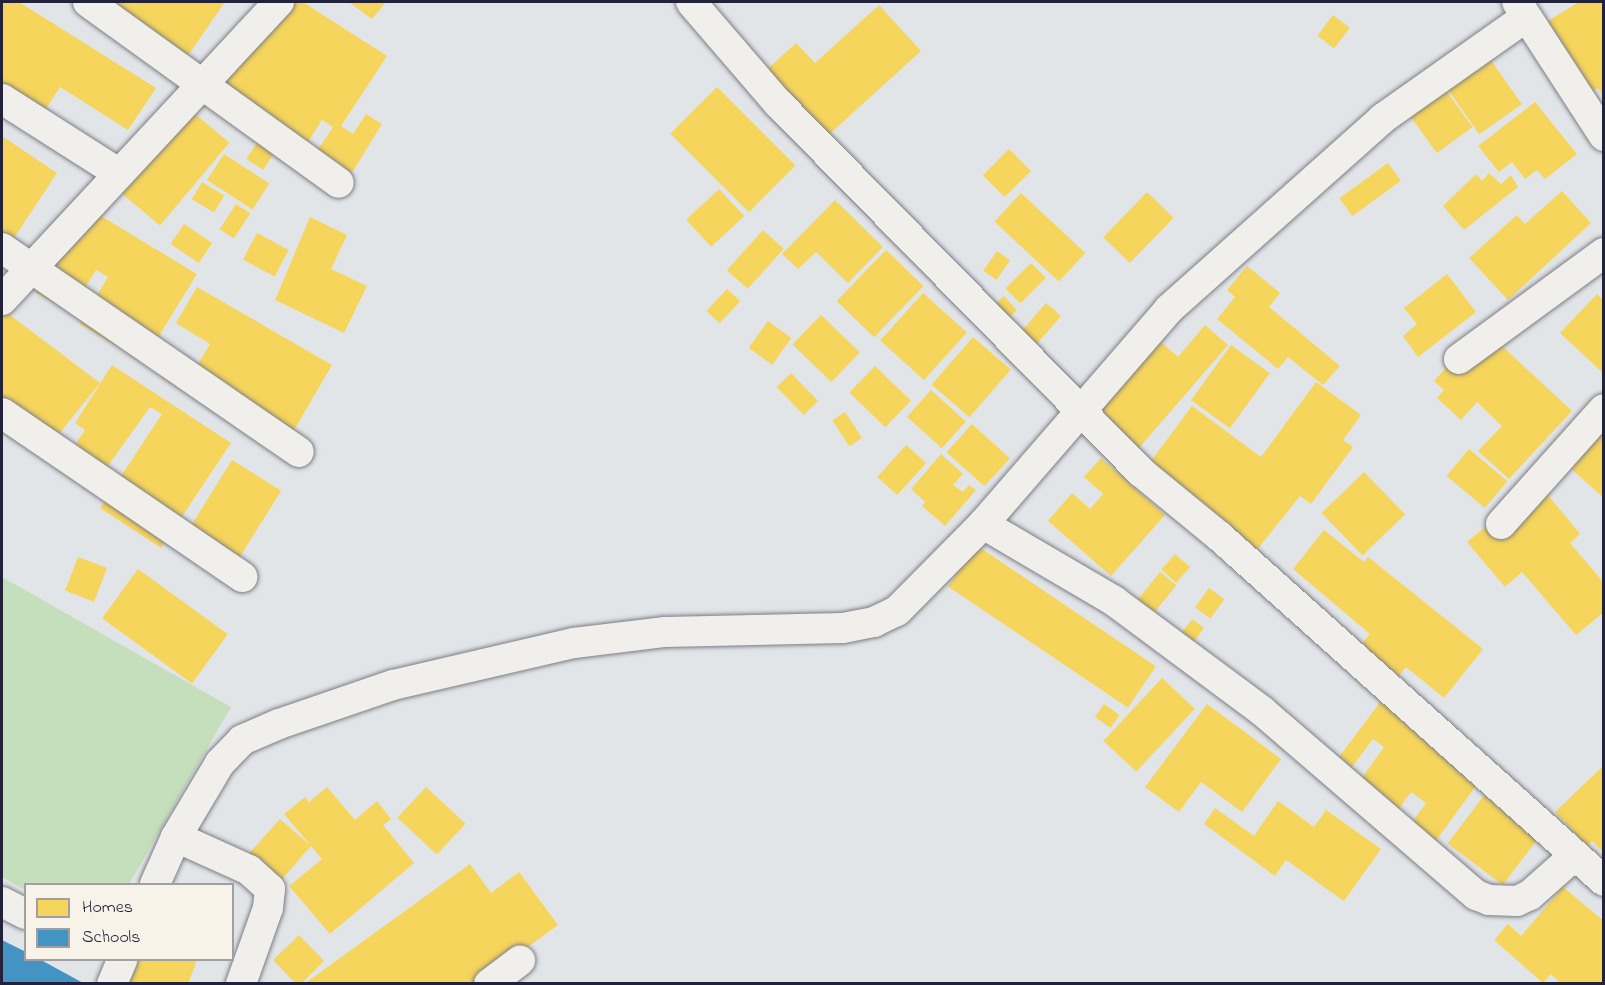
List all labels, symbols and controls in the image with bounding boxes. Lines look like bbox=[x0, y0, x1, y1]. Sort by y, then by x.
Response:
legend bbox=[24, 883, 234, 961]
text: Homes bbox=[82, 895, 133, 921]
text: Schools bbox=[82, 925, 140, 951]

